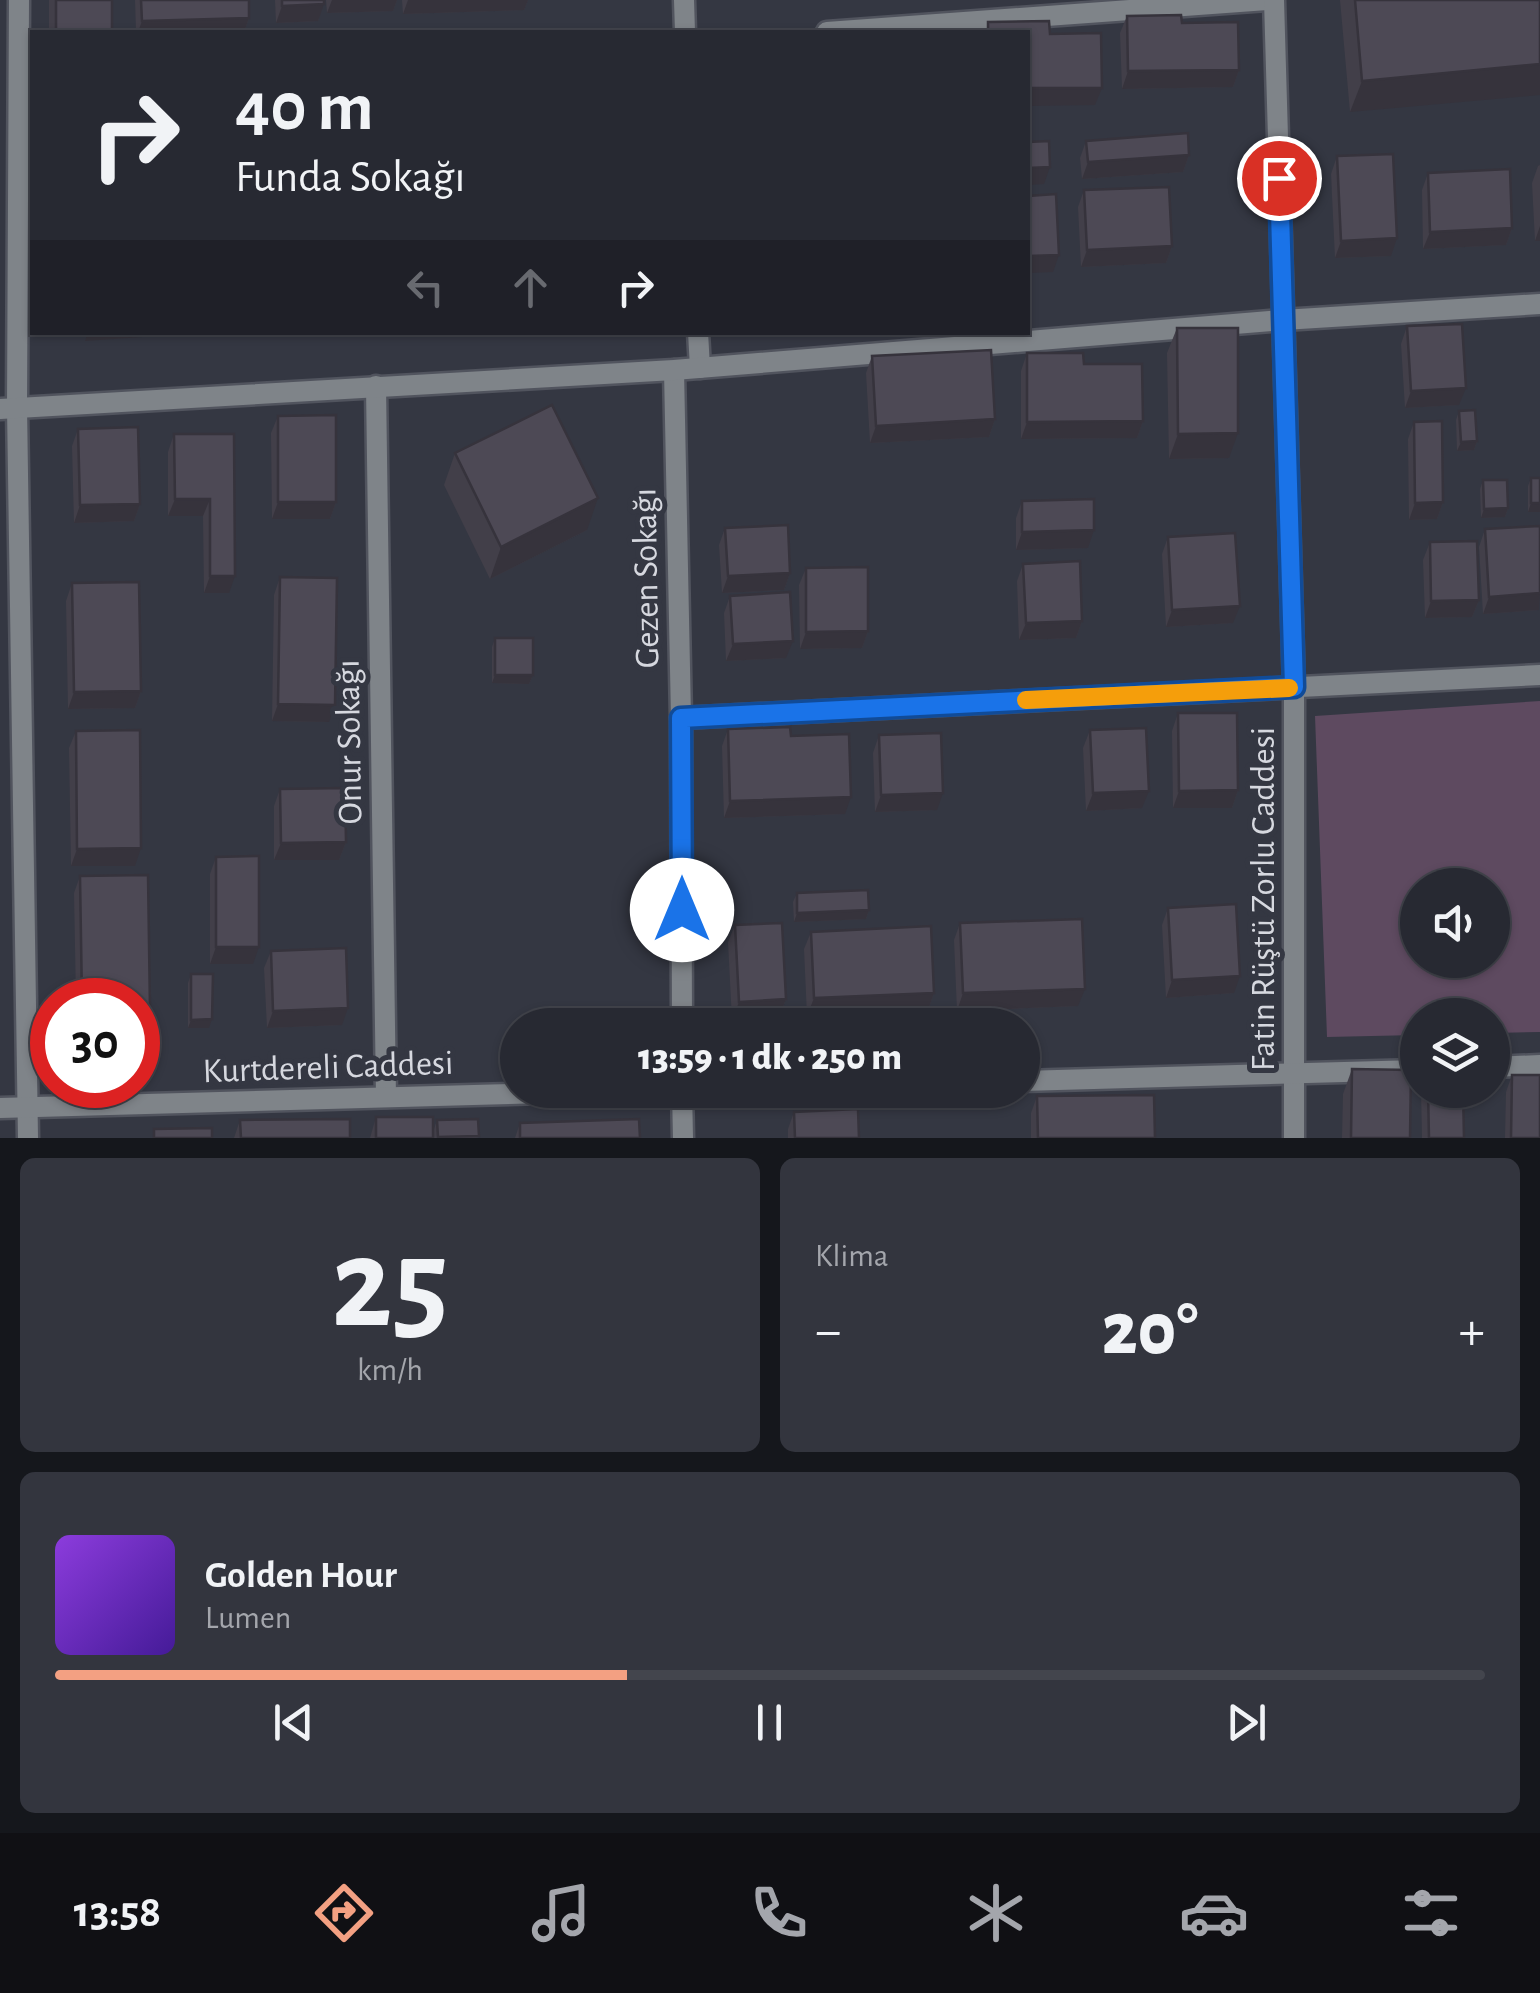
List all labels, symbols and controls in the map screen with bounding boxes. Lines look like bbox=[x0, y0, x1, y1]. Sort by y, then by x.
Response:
icon: right bbox=[70, 70, 200, 200]
text: 40 m bbox=[235, 73, 374, 143]
pin bbox=[1237, 136, 1322, 221]
icon: arrive bbox=[1252, 151, 1307, 206]
text: Funda Sokağı bbox=[235, 155, 465, 200]
icon: left bbox=[398, 260, 453, 315]
icon: ahead bbox=[503, 260, 558, 315]
icon: right bbox=[608, 260, 663, 315]
street label: Gezen Sokağı bbox=[627, 488, 666, 668]
street label: Onur Sokağı bbox=[331, 659, 368, 825]
street label: Fatin Rüştü Zorlu Caddesi bbox=[1246, 727, 1281, 1071]
position arrow bbox=[630, 858, 734, 962]
map controls bbox=[1400, 868, 1510, 1108]
button: sound bbox=[1400, 868, 1510, 978]
speed limit sign: 30 bbox=[30, 978, 160, 1108]
button: layers bbox=[1400, 998, 1510, 1108]
text: 13:59 · 1 dk · 250 m bbox=[638, 1039, 902, 1077]
street label: Kurtdereli Caddesi bbox=[202, 1046, 454, 1089]
text: 25 bbox=[331, 1221, 449, 1351]
text: Klima bbox=[815, 1240, 889, 1272]
text: 20° bbox=[1102, 1293, 1198, 1368]
text: − bbox=[815, 1304, 841, 1359]
text: + bbox=[1459, 1304, 1485, 1359]
text: km/h bbox=[357, 1354, 423, 1386]
text: Golden Hour bbox=[205, 1557, 397, 1595]
text: Lumen bbox=[205, 1602, 291, 1634]
icon: previous bbox=[266, 1695, 321, 1750]
icon: pause bbox=[742, 1695, 797, 1750]
icon: next bbox=[1219, 1695, 1274, 1750]
icon: directions bbox=[309, 1878, 379, 1948]
icon: music bbox=[526, 1878, 596, 1948]
icon: phone bbox=[744, 1878, 814, 1948]
icon: climate bbox=[961, 1878, 1031, 1948]
icon: car bbox=[1179, 1878, 1249, 1948]
icon: filters bbox=[1396, 1878, 1466, 1948]
text: 13:58 bbox=[74, 1890, 161, 1935]

